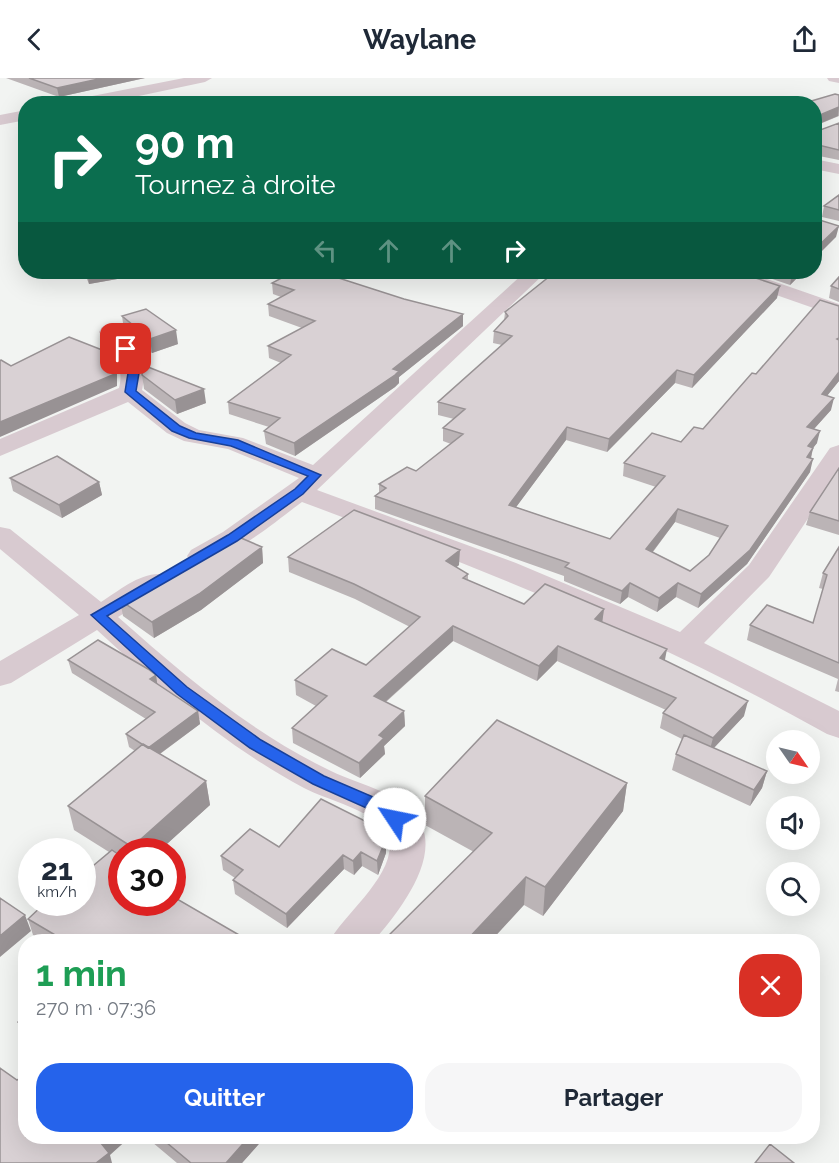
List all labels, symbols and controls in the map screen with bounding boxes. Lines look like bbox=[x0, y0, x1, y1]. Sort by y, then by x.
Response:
icon: back bbox=[18, 23, 51, 56]
icon: share bbox=[788, 23, 821, 56]
text: Waylane bbox=[363, 24, 476, 55]
text: 90 m bbox=[135, 119, 235, 168]
icon: right bbox=[36, 120, 114, 198]
text: Tournez à droite bbox=[135, 169, 336, 200]
icon: left bbox=[309, 234, 342, 267]
icon: ahead bbox=[372, 234, 405, 267]
icon: ahead bbox=[435, 234, 468, 267]
icon: right bbox=[498, 234, 531, 267]
pin bbox=[100, 323, 151, 374]
icon: arrive bbox=[109, 332, 142, 365]
north arrow bbox=[766, 730, 820, 784]
map controls bbox=[766, 730, 820, 916]
position arrow bbox=[363, 787, 427, 851]
button: sound bbox=[766, 796, 820, 850]
speed limit sign: 30 bbox=[108, 838, 186, 916]
text: 21 bbox=[41, 852, 73, 887]
button: search bbox=[766, 862, 820, 916]
text: km/h bbox=[37, 883, 77, 901]
text: 1 min bbox=[36, 952, 127, 994]
button: close bbox=[739, 954, 802, 1017]
text: 270 m · 07:36 bbox=[36, 996, 156, 1020]
button: Quitter bbox=[36, 1063, 413, 1132]
button: Partager bbox=[425, 1063, 802, 1132]

